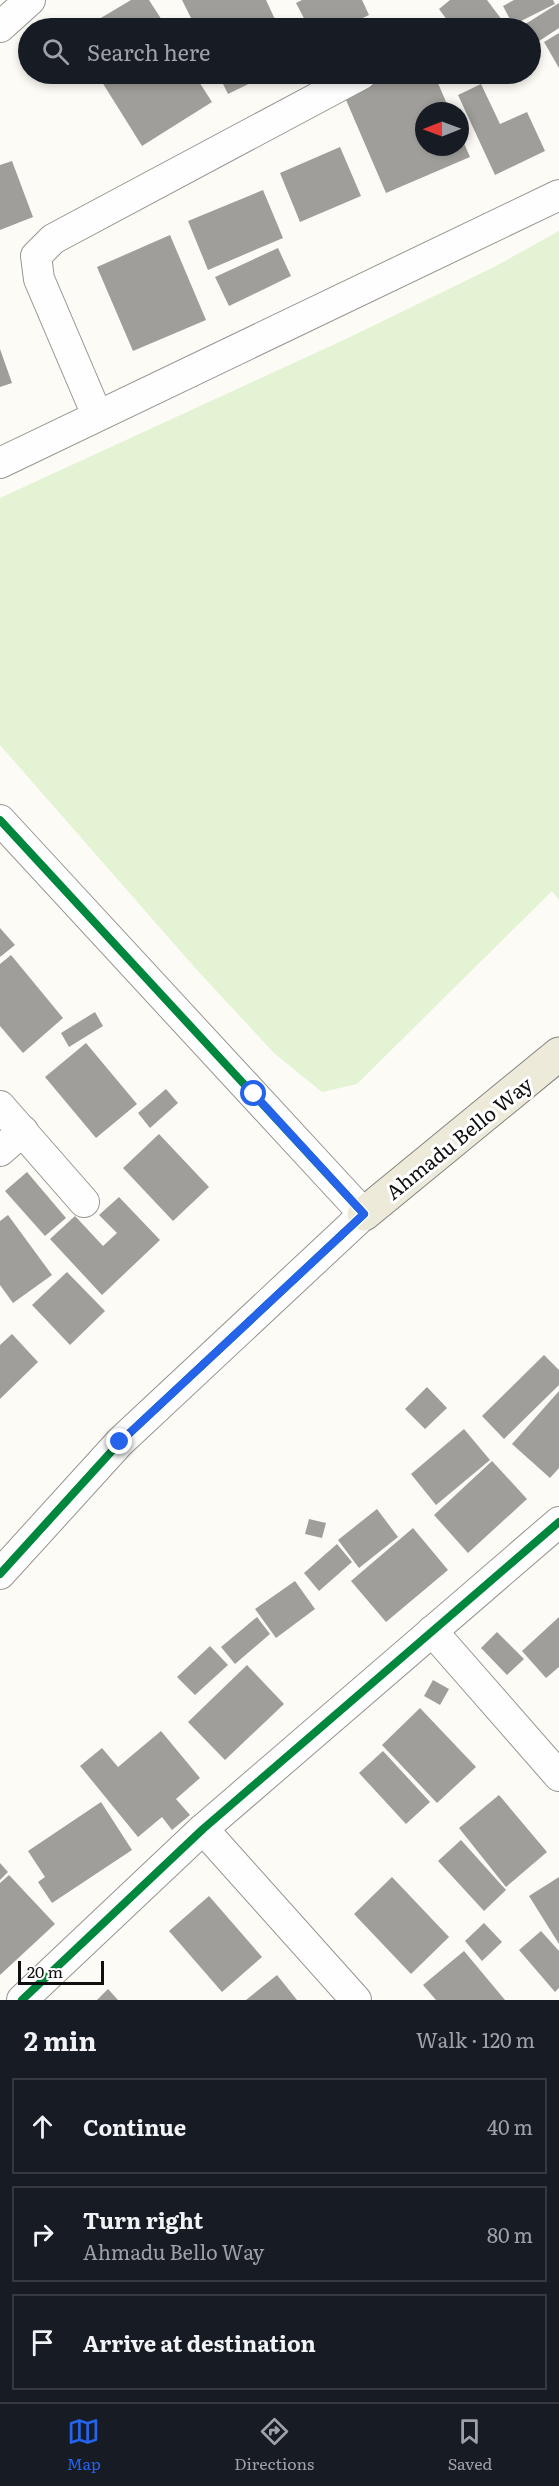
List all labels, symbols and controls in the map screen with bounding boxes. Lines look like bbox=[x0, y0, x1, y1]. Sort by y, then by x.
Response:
search box bbox=[18, 18, 541, 84]
icon: search bbox=[39, 35, 72, 68]
text: Search here bbox=[87, 35, 210, 68]
north arrow bbox=[415, 102, 469, 156]
street label: Ahmadu Bello Way bbox=[378, 1068, 538, 1206]
route start bbox=[240, 1080, 266, 1106]
route end bbox=[106, 1428, 132, 1454]
scale bar bbox=[18, 1958, 104, 1986]
text: 20 m bbox=[27, 1959, 63, 1983]
text: 2 min bbox=[24, 2020, 97, 2059]
text: Walk · 120 m bbox=[416, 2024, 535, 2054]
icon: ahead bbox=[26, 2110, 59, 2143]
text: Continue bbox=[83, 2110, 186, 2143]
text: 40 m bbox=[487, 2111, 533, 2141]
text: Turn right bbox=[83, 2203, 203, 2236]
icon: right bbox=[26, 2218, 59, 2251]
text: 80 m bbox=[487, 2219, 533, 2249]
text: Ahmadu Bello Way bbox=[83, 2236, 264, 2266]
icon: arrive bbox=[26, 2326, 59, 2359]
text: Arrive at destination bbox=[83, 2326, 316, 2359]
tab: Map bbox=[67, 2415, 101, 2475]
tab: Directions bbox=[234, 2415, 314, 2475]
tab: Saved bbox=[448, 2415, 492, 2475]

